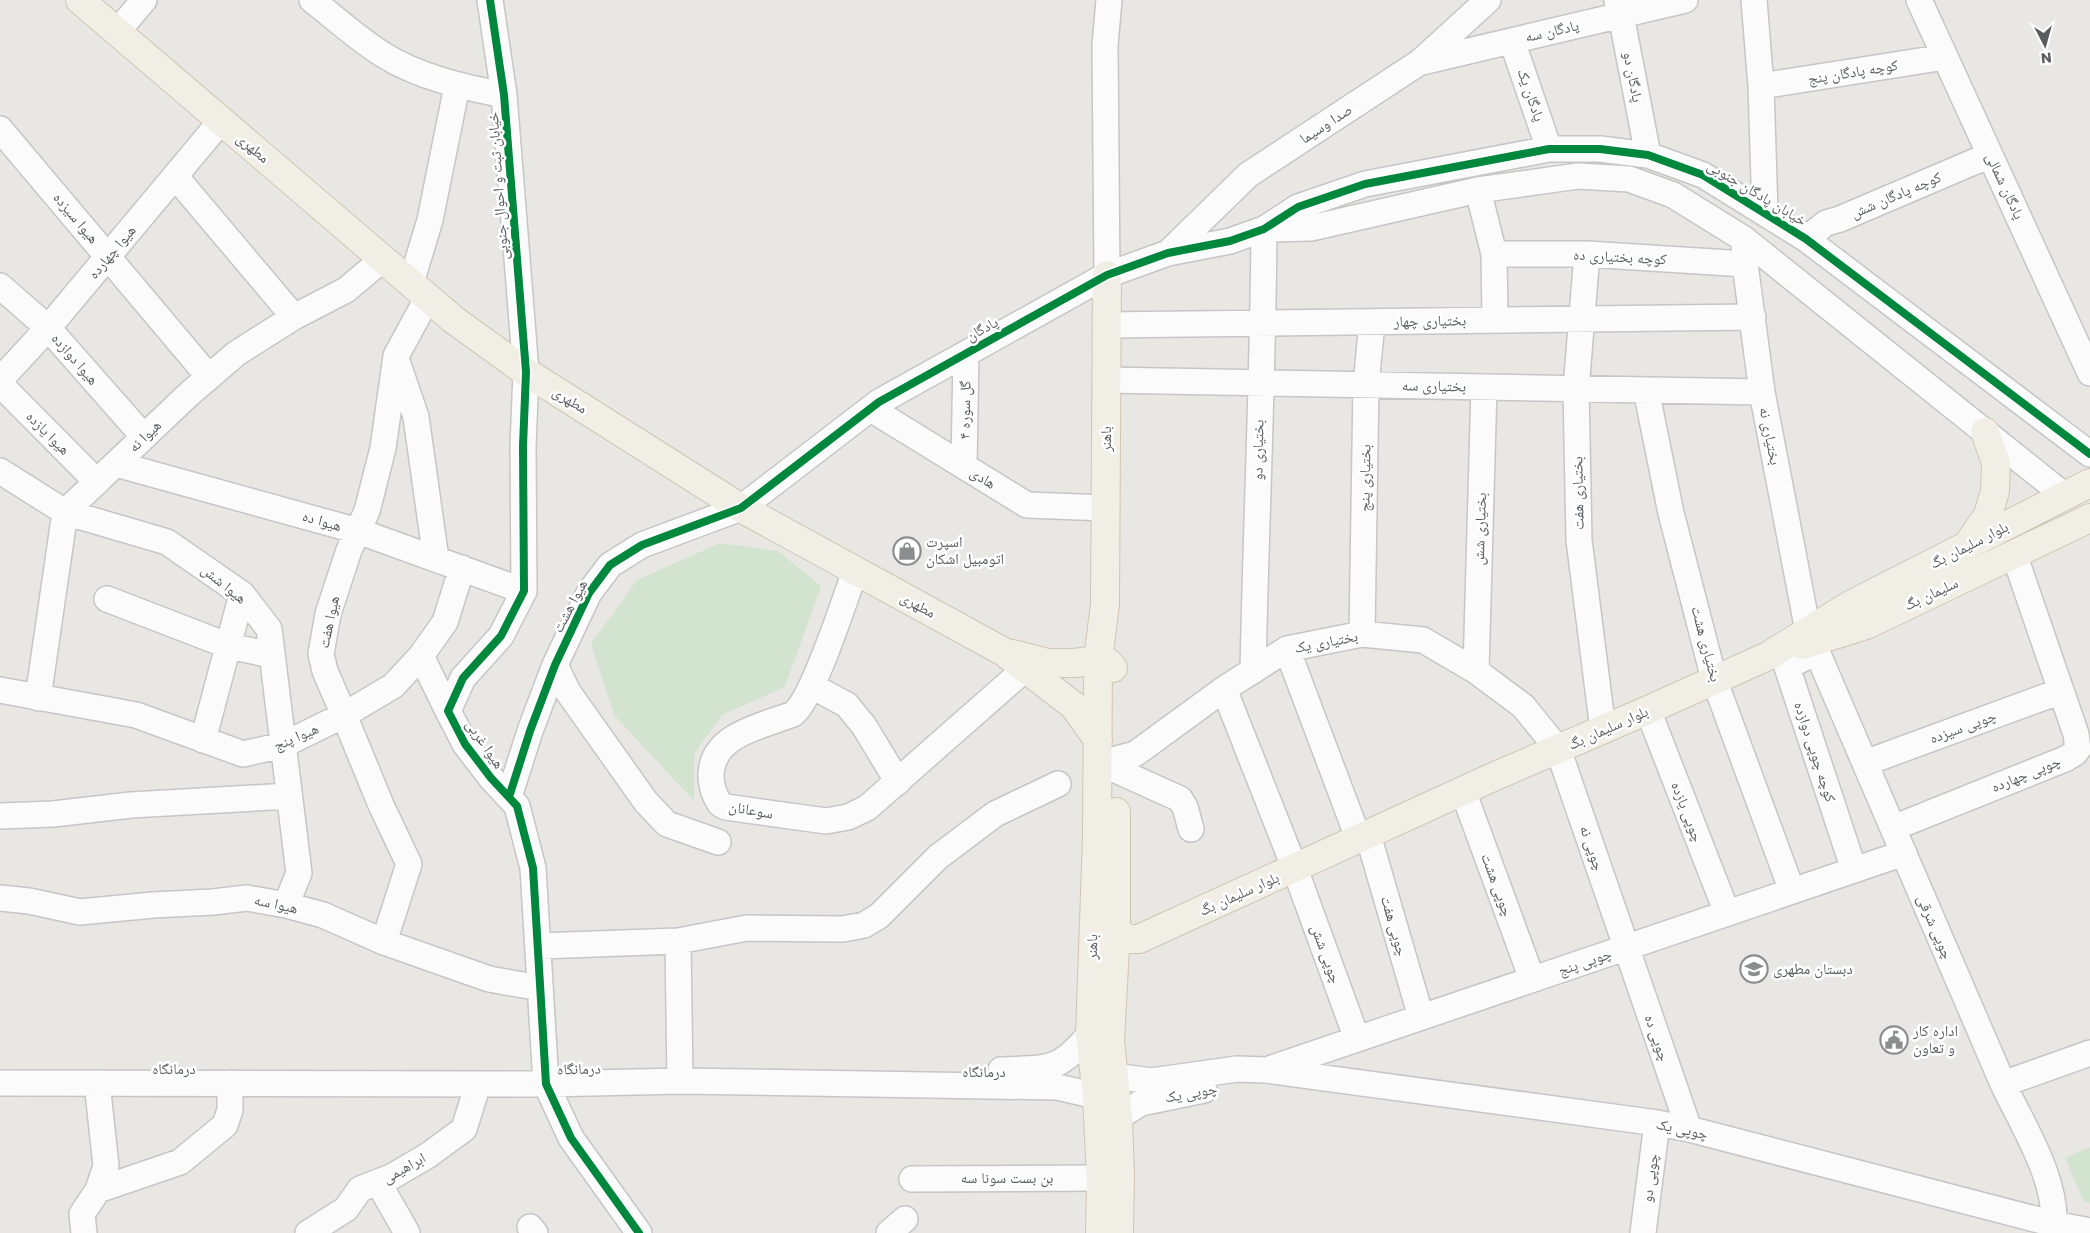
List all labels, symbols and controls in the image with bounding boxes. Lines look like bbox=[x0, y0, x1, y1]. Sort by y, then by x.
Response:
street label: پادگان سه bbox=[1523, 14, 1581, 47]
north arrow bbox=[2020, 20, 2070, 70]
text: N bbox=[2040, 47, 2053, 68]
street label: پادگان دو bbox=[1618, 50, 1649, 104]
street label: کوچه پادگان پنج bbox=[1806, 54, 1900, 89]
street label: پادگان یک bbox=[1513, 66, 1550, 124]
street label: صدا وسیما bbox=[1295, 99, 1356, 148]
street label: خیابان ثبت و احوال جنوبی bbox=[482, 111, 513, 261]
street label: مطهری bbox=[232, 128, 274, 168]
street label: پادگان شمالی bbox=[1981, 149, 2030, 223]
street label: خیابان پادگان جنوبی bbox=[1704, 155, 1811, 231]
street label: کوچه پادگان شش bbox=[1847, 166, 1944, 223]
street label: هیوا سیزده bbox=[49, 187, 104, 248]
street label: هیوا چهارده bbox=[83, 220, 140, 283]
street label: کوچه بختیاری ده bbox=[1573, 244, 1667, 269]
street label: بختیاری چهار bbox=[1393, 309, 1466, 332]
street label: پادگان bbox=[962, 311, 1002, 346]
street label: هیوا دوازده bbox=[47, 328, 104, 389]
street label: بختیاری سه bbox=[1402, 374, 1466, 397]
street label: گل سوره ۴ bbox=[953, 380, 976, 439]
street label: مطهری bbox=[549, 381, 592, 418]
street label: بختیاری نه bbox=[1755, 405, 1786, 467]
street label: هیوا یازده bbox=[22, 406, 75, 459]
street label: هیوا نه bbox=[124, 415, 166, 457]
street label: بختیاری دو bbox=[1246, 419, 1269, 481]
street label: باهنر bbox=[1095, 426, 1116, 453]
street label: بختیاری پنج bbox=[1353, 444, 1376, 512]
street label: بختیاری هفت bbox=[1566, 456, 1589, 530]
street label: هادی bbox=[966, 462, 1000, 494]
street label: بختیاری شش bbox=[1468, 492, 1491, 566]
street label: هیوا ده bbox=[300, 505, 344, 536]
street label: بلوار سلیمان بگ bbox=[1926, 516, 2012, 573]
place label: اسپرت اتومبیل اشکان bbox=[926, 531, 1004, 569]
shop icon: اسپرت اتومبیل اشکان bbox=[892, 536, 922, 566]
street label: هیوا شش bbox=[197, 559, 251, 608]
street label: سلیمان بگ bbox=[1900, 572, 1961, 615]
street label: هیوا هشت bbox=[547, 575, 592, 636]
street label: مطهری bbox=[897, 586, 940, 623]
street label: هیوا هفت bbox=[313, 594, 344, 650]
street label: بختیاری هشت bbox=[1686, 604, 1727, 684]
street label: بختیاری یک bbox=[1292, 625, 1360, 658]
street label: کوچه چوپی دوازده bbox=[1789, 699, 1842, 805]
street label: بلوار سلیمان بگ bbox=[1564, 701, 1651, 755]
street label: چوپی سیزده bbox=[1926, 705, 2000, 748]
street label: هیوا غربی bbox=[461, 715, 510, 773]
street label: هیوا پنج bbox=[270, 718, 322, 755]
street label: چوپی چهارده bbox=[1988, 750, 2064, 797]
street label: چوپی یازده bbox=[1666, 779, 1709, 845]
street label: سوعانان bbox=[727, 795, 775, 824]
street label: چوپی نه bbox=[1575, 822, 1610, 874]
street label: چوپی هشت bbox=[1476, 850, 1519, 920]
street label: بلوار سلیمان بگ bbox=[1195, 867, 1282, 921]
street label: هیوا سه bbox=[252, 889, 300, 918]
street label: چوپی شرقی bbox=[1912, 891, 1959, 963]
street label: چوپی هفت bbox=[1376, 893, 1413, 959]
street label: چوپی شش bbox=[1306, 922, 1347, 987]
street label: باهنر bbox=[1081, 934, 1102, 961]
street label: چوپی پنج bbox=[1555, 942, 1615, 980]
school or university icon: دبستان مطهری bbox=[1739, 954, 1769, 984]
place label: دبستان مطهری bbox=[1773, 958, 1853, 979]
street label: چوپی ده bbox=[1640, 1012, 1675, 1065]
place label: اداره کار و تعاون bbox=[1912, 1020, 1958, 1058]
public building icon: اداره کار و تعاون bbox=[1879, 1025, 1909, 1055]
street label: درمانگاه bbox=[152, 1058, 196, 1079]
street label: درمانگاه bbox=[557, 1058, 601, 1079]
street label: درمانگاه bbox=[962, 1061, 1006, 1082]
street label: چوپی یک bbox=[1163, 1078, 1219, 1107]
street label: چوپی یک bbox=[1654, 1113, 1711, 1144]
street label: ابراهیمی bbox=[378, 1147, 429, 1188]
street label: چوپی دو bbox=[1636, 1152, 1663, 1204]
street label: بن بست سونا سه bbox=[961, 1167, 1053, 1188]

